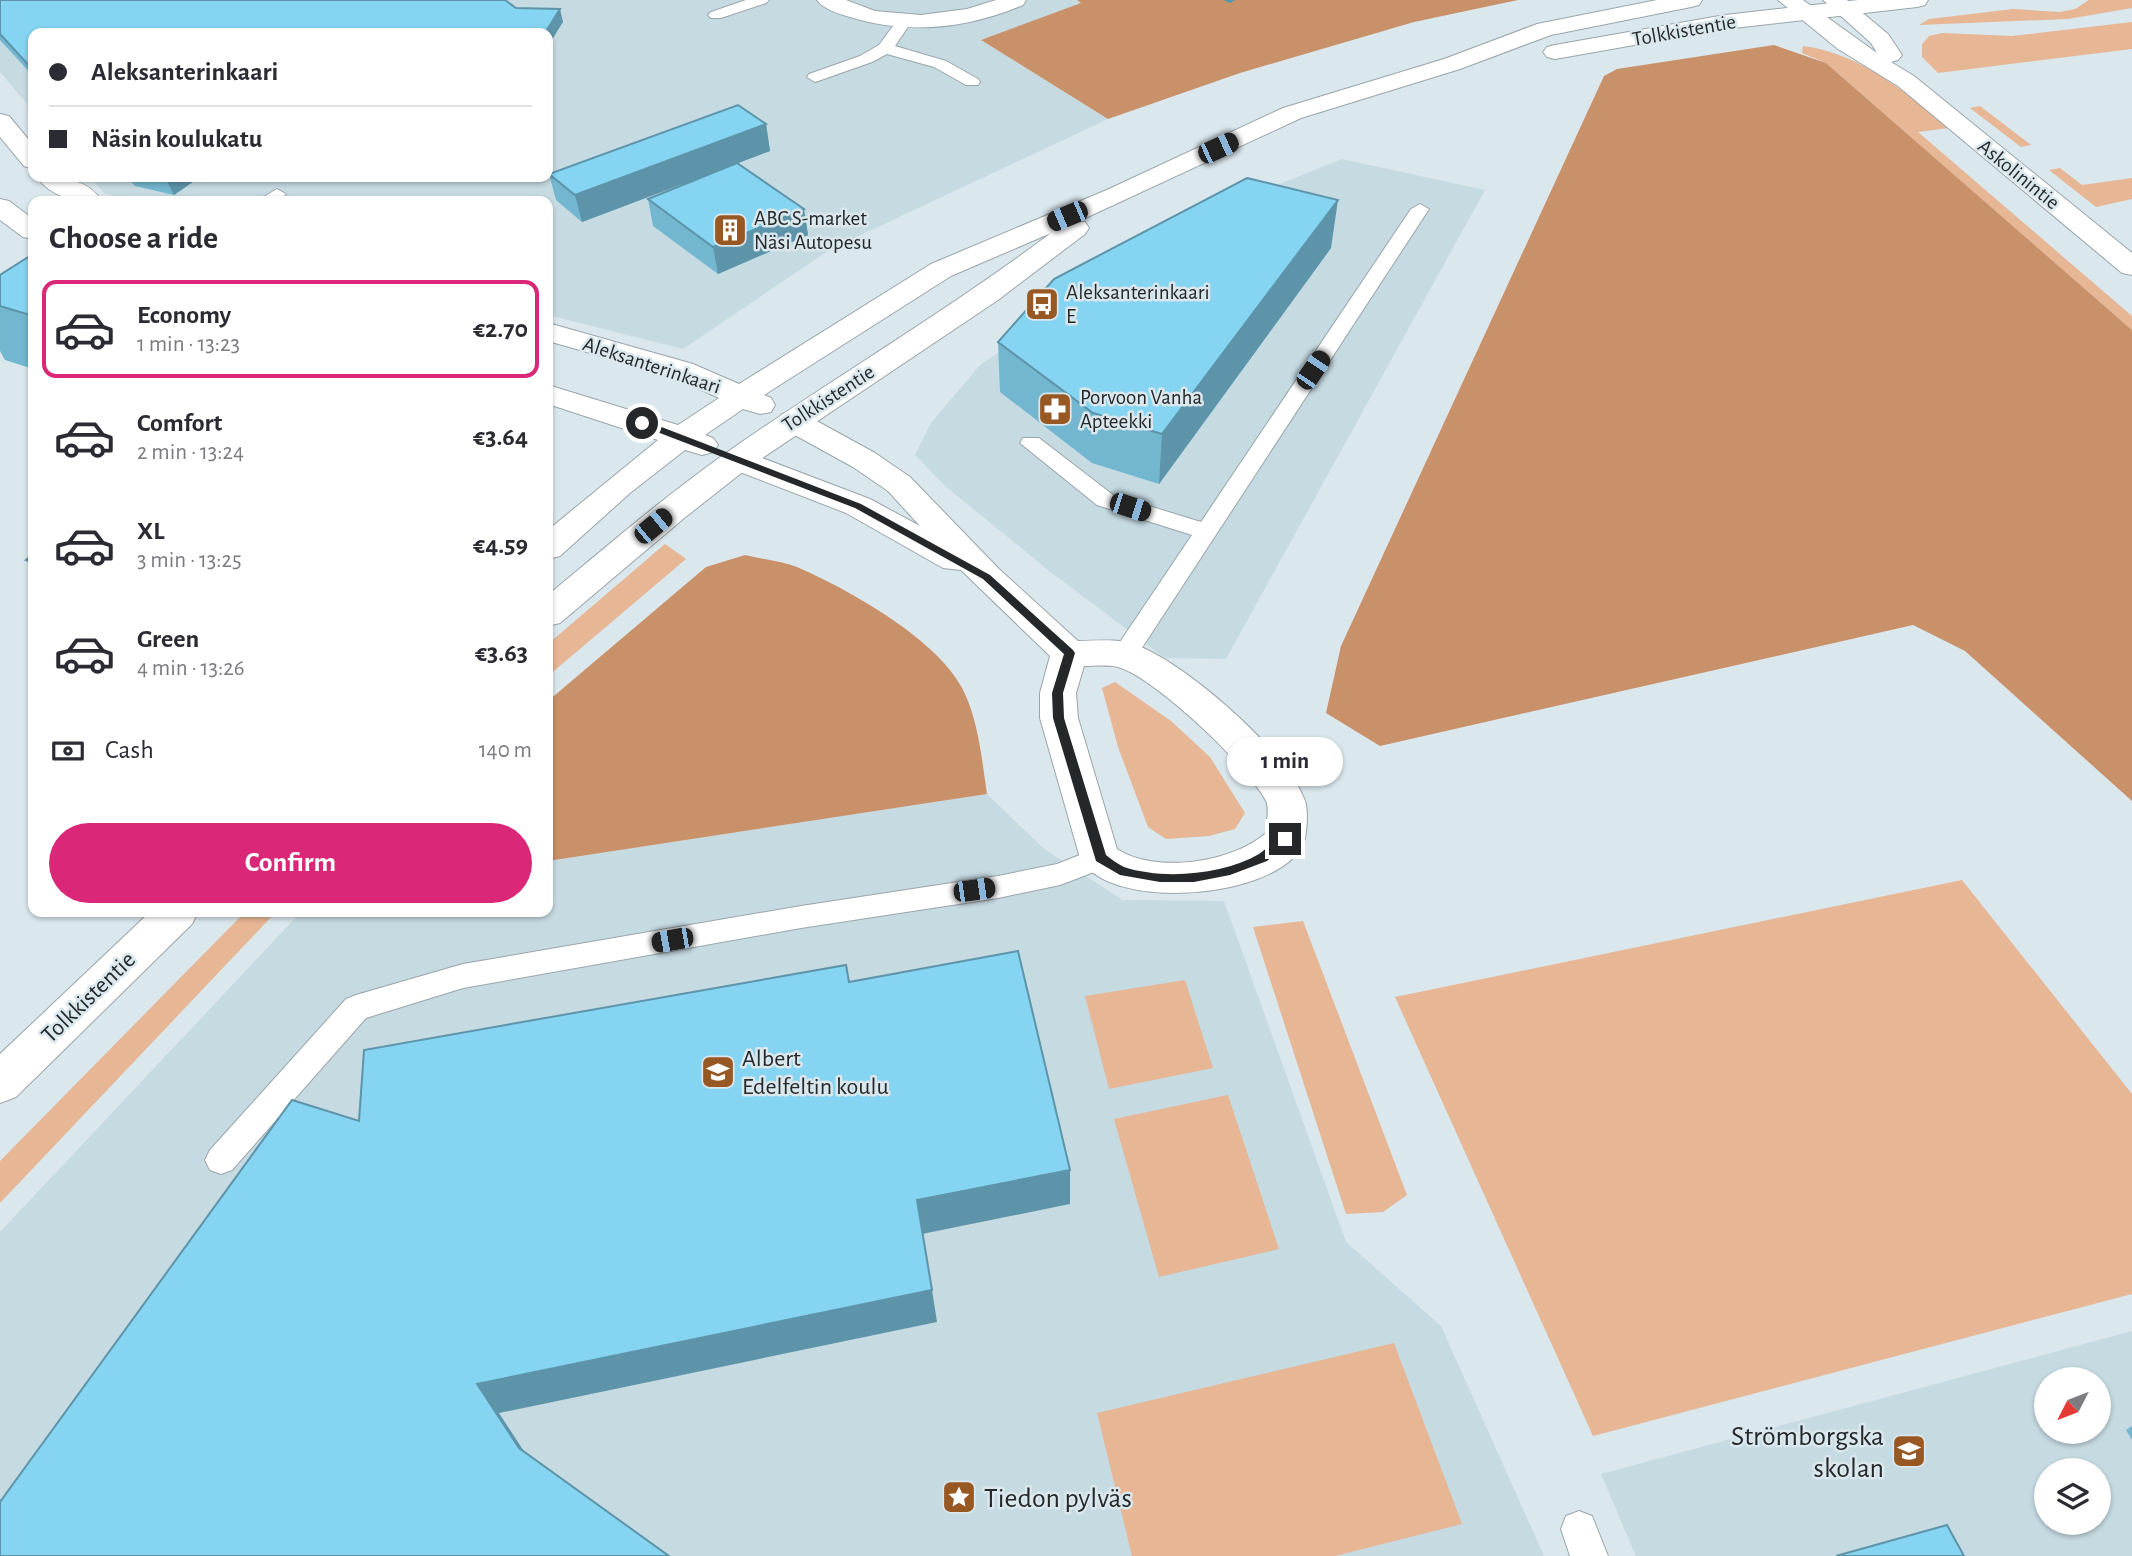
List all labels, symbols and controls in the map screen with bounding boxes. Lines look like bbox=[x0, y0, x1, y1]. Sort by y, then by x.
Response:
street label: Tolkkistentie bbox=[1631, 11, 1738, 50]
text: Aleksanterinkaari bbox=[91, 59, 278, 85]
text: Näsin koulukatu bbox=[91, 126, 262, 152]
car bbox=[1195, 130, 1242, 166]
street label: Askolinintie bbox=[1974, 135, 2063, 213]
car bbox=[1044, 198, 1091, 234]
place label: ABC S-market Näsi Autopesu bbox=[754, 208, 872, 253]
building icon: ABC S-market Näsi Autopesu bbox=[711, 211, 749, 249]
text: Choose a ride bbox=[49, 222, 218, 254]
place label: Aleksanterinkaari E bbox=[1066, 282, 1210, 327]
bus stop icon: Aleksanterinkaari E bbox=[1023, 285, 1061, 323]
icon: car bbox=[53, 298, 116, 361]
text: Economy bbox=[137, 302, 231, 328]
text: €2.70 bbox=[473, 316, 528, 342]
text: 1 min · 13:23 bbox=[137, 333, 240, 356]
street label: Aleksanterinkaari bbox=[580, 333, 723, 398]
car bbox=[1293, 347, 1334, 393]
street label: Tolkkistentie bbox=[779, 361, 878, 436]
place label: Porvoon Vanha Apteekki bbox=[1080, 387, 1202, 432]
pharmacy icon: Porvoon Vanha Apteekki bbox=[1036, 390, 1074, 428]
icon: car bbox=[53, 406, 116, 469]
route start bbox=[626, 407, 658, 439]
text: Comfort bbox=[137, 410, 222, 436]
text: €3.64 bbox=[473, 424, 528, 450]
text: 2 min · 13:24 bbox=[137, 441, 244, 464]
car bbox=[1107, 491, 1154, 523]
car bbox=[631, 504, 676, 548]
icon: car bbox=[53, 514, 116, 577]
text: XL bbox=[137, 518, 164, 544]
text: €4.59 bbox=[473, 532, 528, 558]
text: 3 min · 13:25 bbox=[137, 549, 242, 572]
icon: car bbox=[53, 622, 116, 685]
text: Green bbox=[137, 626, 199, 652]
text: €3.63 bbox=[475, 640, 528, 666]
text: 4 min · 13:26 bbox=[137, 657, 244, 680]
icon: cash bbox=[49, 732, 87, 770]
text: Cash bbox=[105, 737, 154, 763]
callout: 1 min bbox=[1227, 738, 1343, 786]
text: 140 m bbox=[479, 739, 532, 762]
text: 1 min bbox=[1261, 750, 1309, 773]
button: Confirm bbox=[49, 823, 532, 903]
route end bbox=[1269, 823, 1301, 855]
car bbox=[952, 877, 997, 903]
car bbox=[650, 926, 695, 954]
street label: Tolkkistentie bbox=[37, 947, 140, 1048]
place label: Albert Edelfeltin koulu bbox=[742, 1047, 889, 1099]
school or university icon: Albert Edelfeltin koulu bbox=[699, 1053, 737, 1091]
north arrow bbox=[2034, 1367, 2110, 1444]
map controls bbox=[2034, 1367, 2111, 1535]
place label: Strömborgska skolan bbox=[1731, 1423, 1884, 1483]
school or university icon: Strömborgska skolan bbox=[1890, 1432, 1928, 1470]
button: layers bbox=[2034, 1458, 2111, 1535]
place icon: Tiedon pylväs bbox=[940, 1478, 978, 1516]
place label: Tiedon pylväs bbox=[984, 1485, 1132, 1513]

